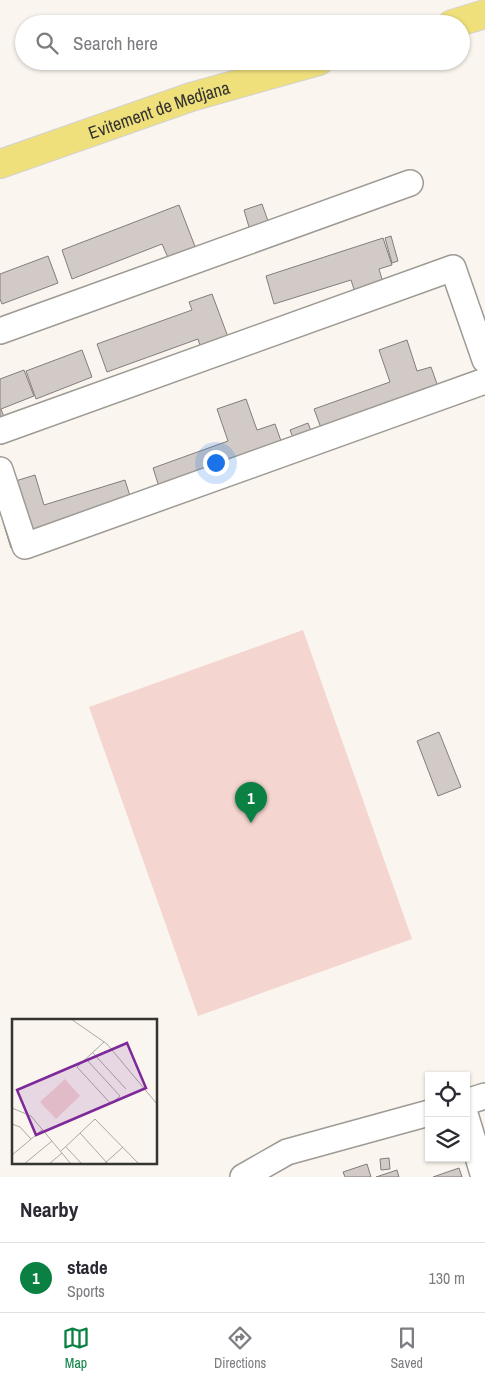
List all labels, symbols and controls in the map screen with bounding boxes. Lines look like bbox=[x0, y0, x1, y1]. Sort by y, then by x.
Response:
search box bbox=[15, 15, 470, 70]
icon: search bbox=[33, 29, 61, 57]
text: Search here bbox=[73, 30, 158, 56]
street label: Evitement de Medjana bbox=[85, 74, 232, 145]
your location bbox=[203, 450, 229, 476]
pin: 1 bbox=[235, 782, 267, 823]
inset map bbox=[12, 1019, 158, 1164]
map controls bbox=[425, 1072, 470, 1162]
button: locate bbox=[425, 1072, 470, 1117]
button: layers bbox=[425, 1117, 470, 1162]
text: Nearby bbox=[20, 1195, 78, 1224]
text: stade bbox=[67, 1254, 108, 1280]
text: 1 bbox=[32, 1267, 40, 1289]
text: 130 m bbox=[429, 1267, 465, 1289]
text: Sports bbox=[67, 1280, 105, 1302]
tab: Map bbox=[62, 1324, 90, 1372]
tab: Directions bbox=[214, 1324, 266, 1372]
tab: Saved bbox=[390, 1324, 423, 1372]

